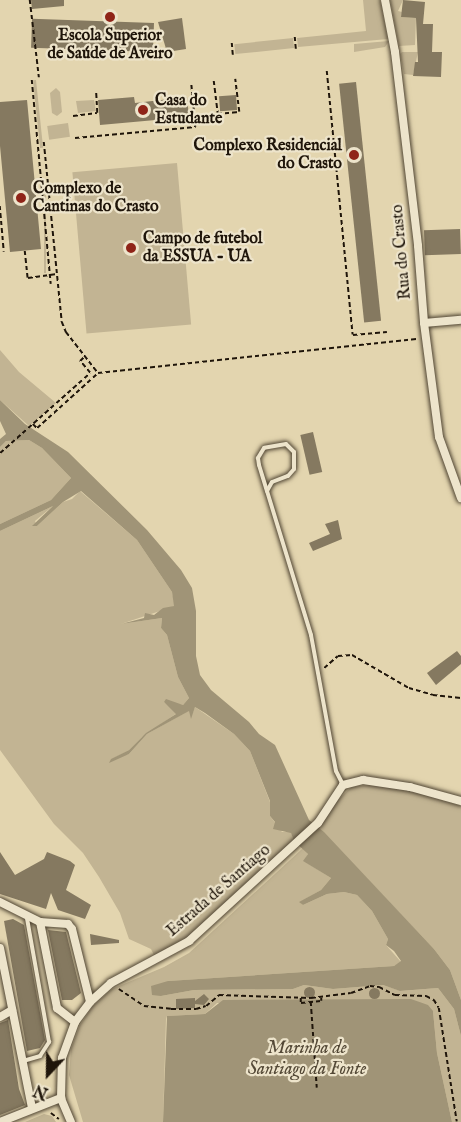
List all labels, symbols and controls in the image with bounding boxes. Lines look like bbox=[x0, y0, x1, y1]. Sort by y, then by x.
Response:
marker: Escola Superior de Saúde de Aveiro bbox=[103, 10, 117, 24]
place label: Escola Superior de Saúde de Aveiro bbox=[47, 26, 173, 64]
place label: Casa do Estudante bbox=[155, 91, 222, 129]
marker: Casa do Estudante bbox=[136, 103, 150, 117]
place label: Complexo Residencial do Crasto bbox=[194, 136, 342, 174]
marker: Complexo Residencial do Crasto bbox=[347, 148, 361, 162]
place label: Complexo de Cantinas do Crasto bbox=[33, 179, 159, 217]
marker: Complexo de Cantinas do Crasto bbox=[14, 191, 28, 205]
street label: Rua do Crasto bbox=[388, 204, 416, 300]
place label: Campo de futebol da ESSUA - UA bbox=[143, 229, 262, 267]
marker: Campo de futebol da ESSUA - UA bbox=[124, 241, 138, 255]
street label: Estrada de Santiago bbox=[163, 841, 275, 941]
water label: Marinha de Santiago da Fonte bbox=[248, 1039, 366, 1082]
north arrow bbox=[18, 1044, 78, 1104]
text: N bbox=[31, 1079, 51, 1103]

